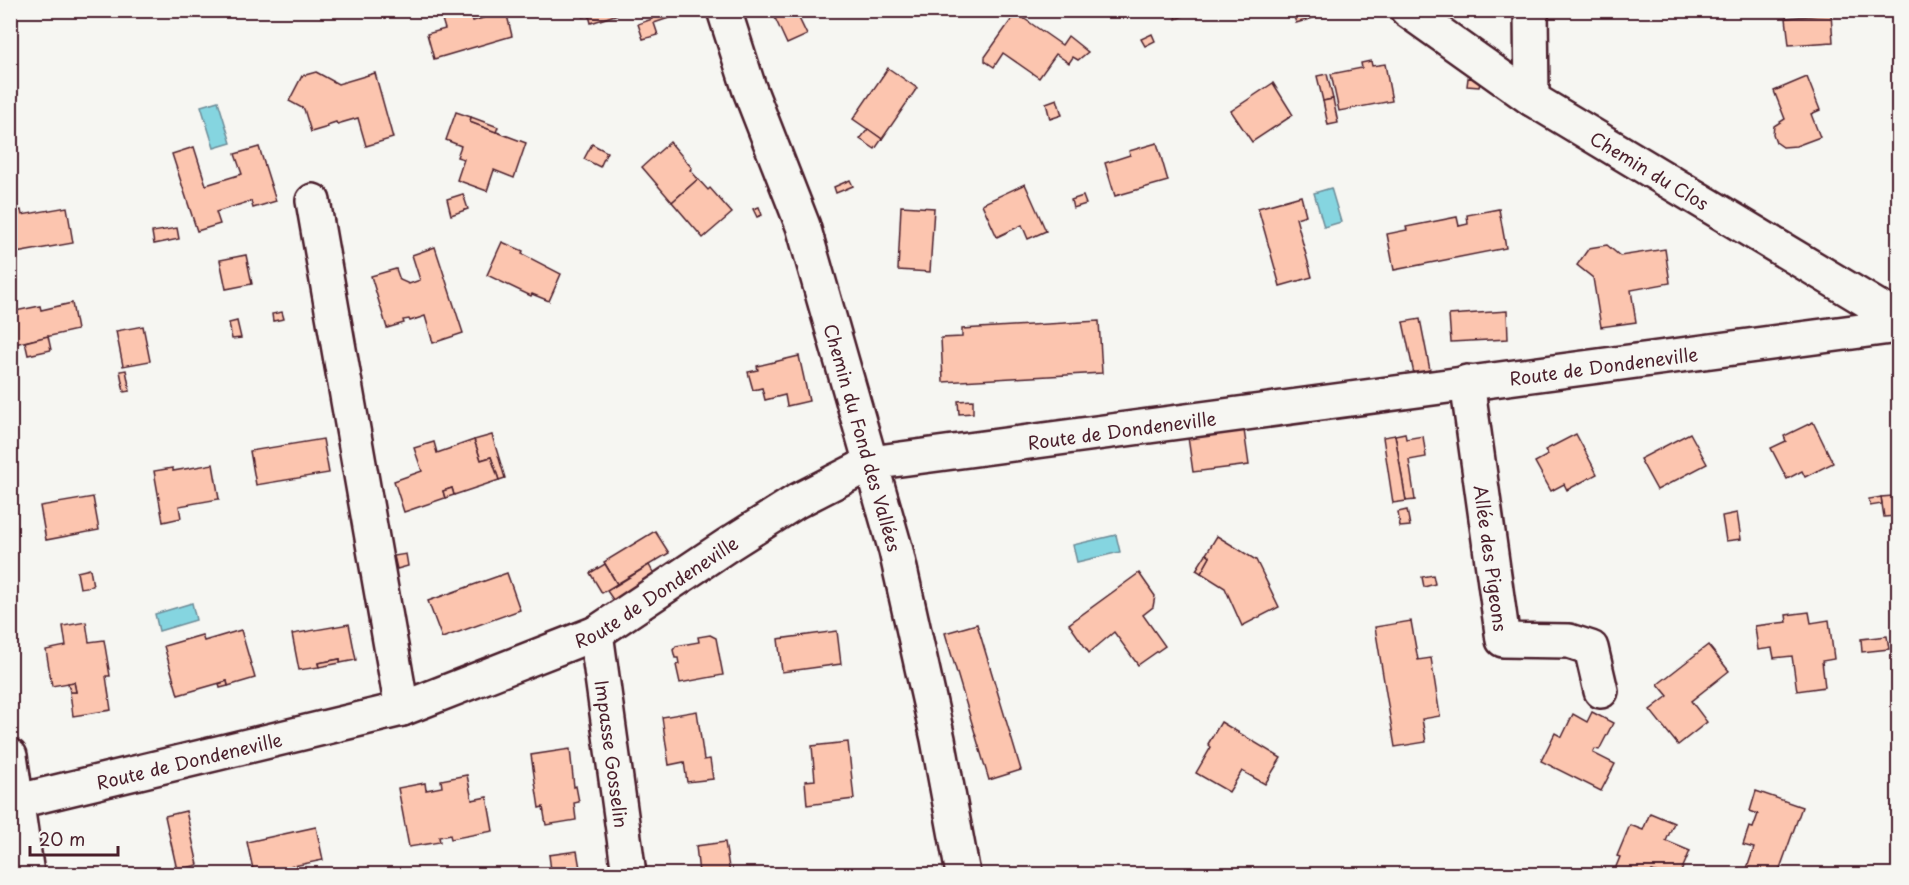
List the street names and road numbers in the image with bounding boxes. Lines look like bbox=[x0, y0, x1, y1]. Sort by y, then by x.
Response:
street label: Chemin du Clos bbox=[1586, 124, 1714, 216]
street label: Chemin du Fond des Vallées bbox=[818, 320, 909, 555]
street label: Route de Dondeneville bbox=[1507, 339, 1700, 391]
street label: Route de Dondeneville bbox=[1026, 404, 1218, 456]
street label: Allée des Pigeons bbox=[1468, 483, 1515, 633]
street label: Route de Dondeneville bbox=[570, 529, 743, 654]
street label: Impasse Gosselin bbox=[589, 678, 636, 830]
street label: Route de Dondeneville bbox=[93, 725, 285, 795]

